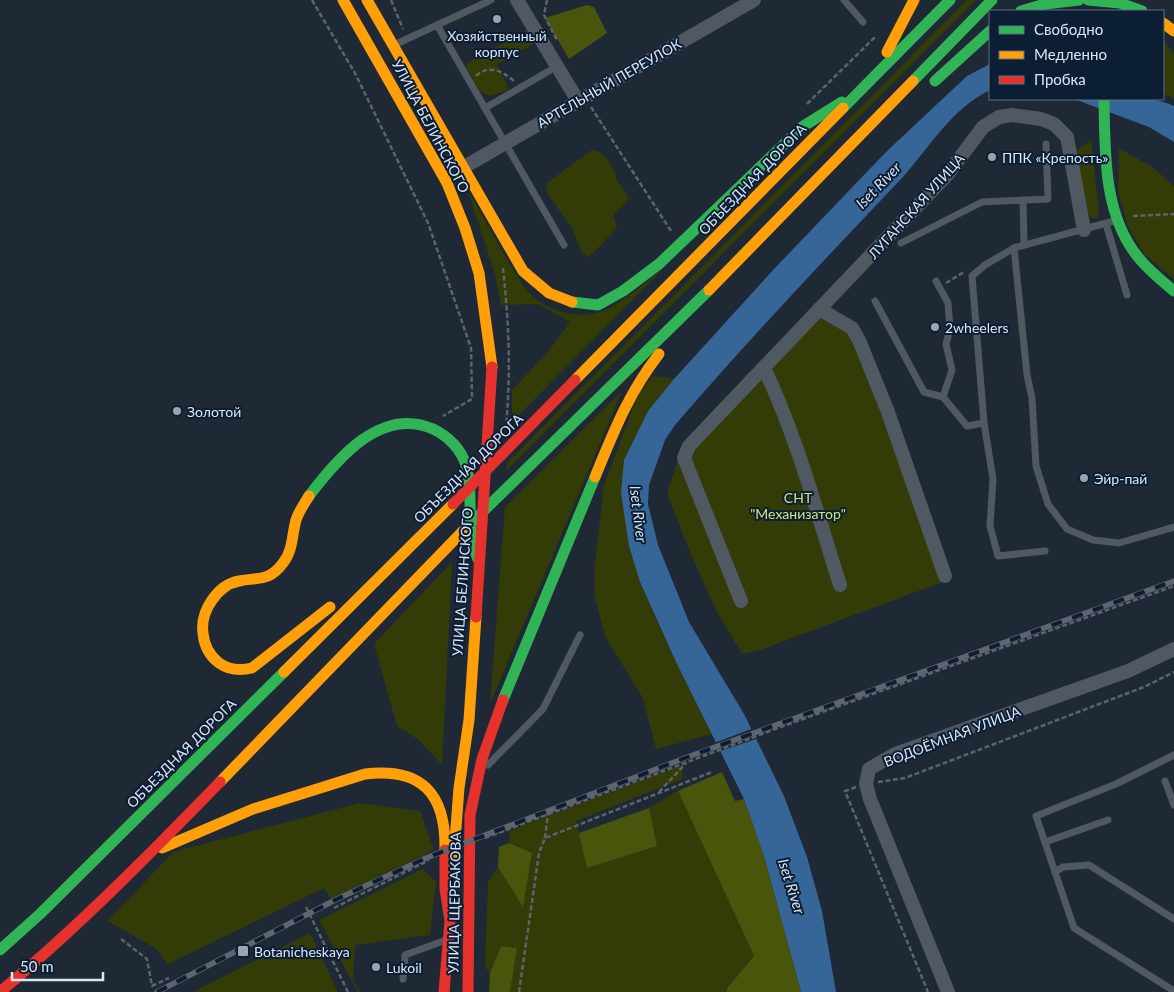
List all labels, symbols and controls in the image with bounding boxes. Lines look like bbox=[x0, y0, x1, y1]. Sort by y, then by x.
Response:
legend bbox=[989, 10, 1164, 100]
marker: Хозяйственный корпус bbox=[491, 13, 503, 25]
text: Свободно bbox=[1034, 20, 1103, 38]
place label: Хозяйственный корпус bbox=[447, 27, 547, 60]
street label: АРТЕЛЬНЫЙ ПЕРЕУЛОК bbox=[534, 34, 685, 131]
text: Медленно bbox=[1034, 45, 1107, 63]
street label: УЛИЦА БЕЛИНСКОГО bbox=[389, 56, 473, 196]
text: Пробка bbox=[1034, 70, 1086, 88]
street label: ОБЪЕЗДНАЯ ДОРОГА bbox=[695, 120, 810, 238]
place label: ППК «Крепость» bbox=[1002, 149, 1108, 166]
street label: ЛУГАНСКАЯ УЛИЦА bbox=[864, 150, 968, 263]
marker: ППК «Крепость» bbox=[986, 151, 998, 163]
water label: Iset River bbox=[852, 158, 905, 212]
place label: 2wheelers bbox=[945, 319, 1009, 336]
marker: 2wheelers bbox=[929, 321, 941, 333]
place label: Золотой bbox=[187, 403, 241, 420]
marker: Золотой bbox=[171, 405, 183, 417]
street label: ОБЪЕЗДНАЯ ДОРОГА bbox=[410, 409, 527, 526]
place label: Эйр-пай bbox=[1094, 470, 1147, 487]
marker: Эйр-пай bbox=[1078, 472, 1090, 484]
water label: Iset River bbox=[627, 485, 652, 544]
park label: СНТ "Механизатор" bbox=[750, 489, 846, 522]
street label: УЛИЦА БЕЛИНСКОГО bbox=[448, 507, 476, 657]
street label: ОБЪЕЗДНАЯ ДОРОГА bbox=[123, 694, 240, 811]
street label: ВОДОЁМНАЯ УЛИЦА bbox=[881, 702, 1023, 770]
street label: УЛИЦА ЩЕРБАКОВА bbox=[444, 832, 464, 974]
water label: Iset River bbox=[775, 856, 810, 917]
place label: Botanicheskaya bbox=[254, 943, 350, 960]
marker: Botanicheskaya bbox=[236, 944, 250, 958]
scale bar bbox=[12, 950, 104, 982]
text: 50 m bbox=[20, 957, 54, 975]
place label: Lukoil bbox=[386, 959, 422, 976]
marker: Lukoil bbox=[370, 961, 382, 973]

